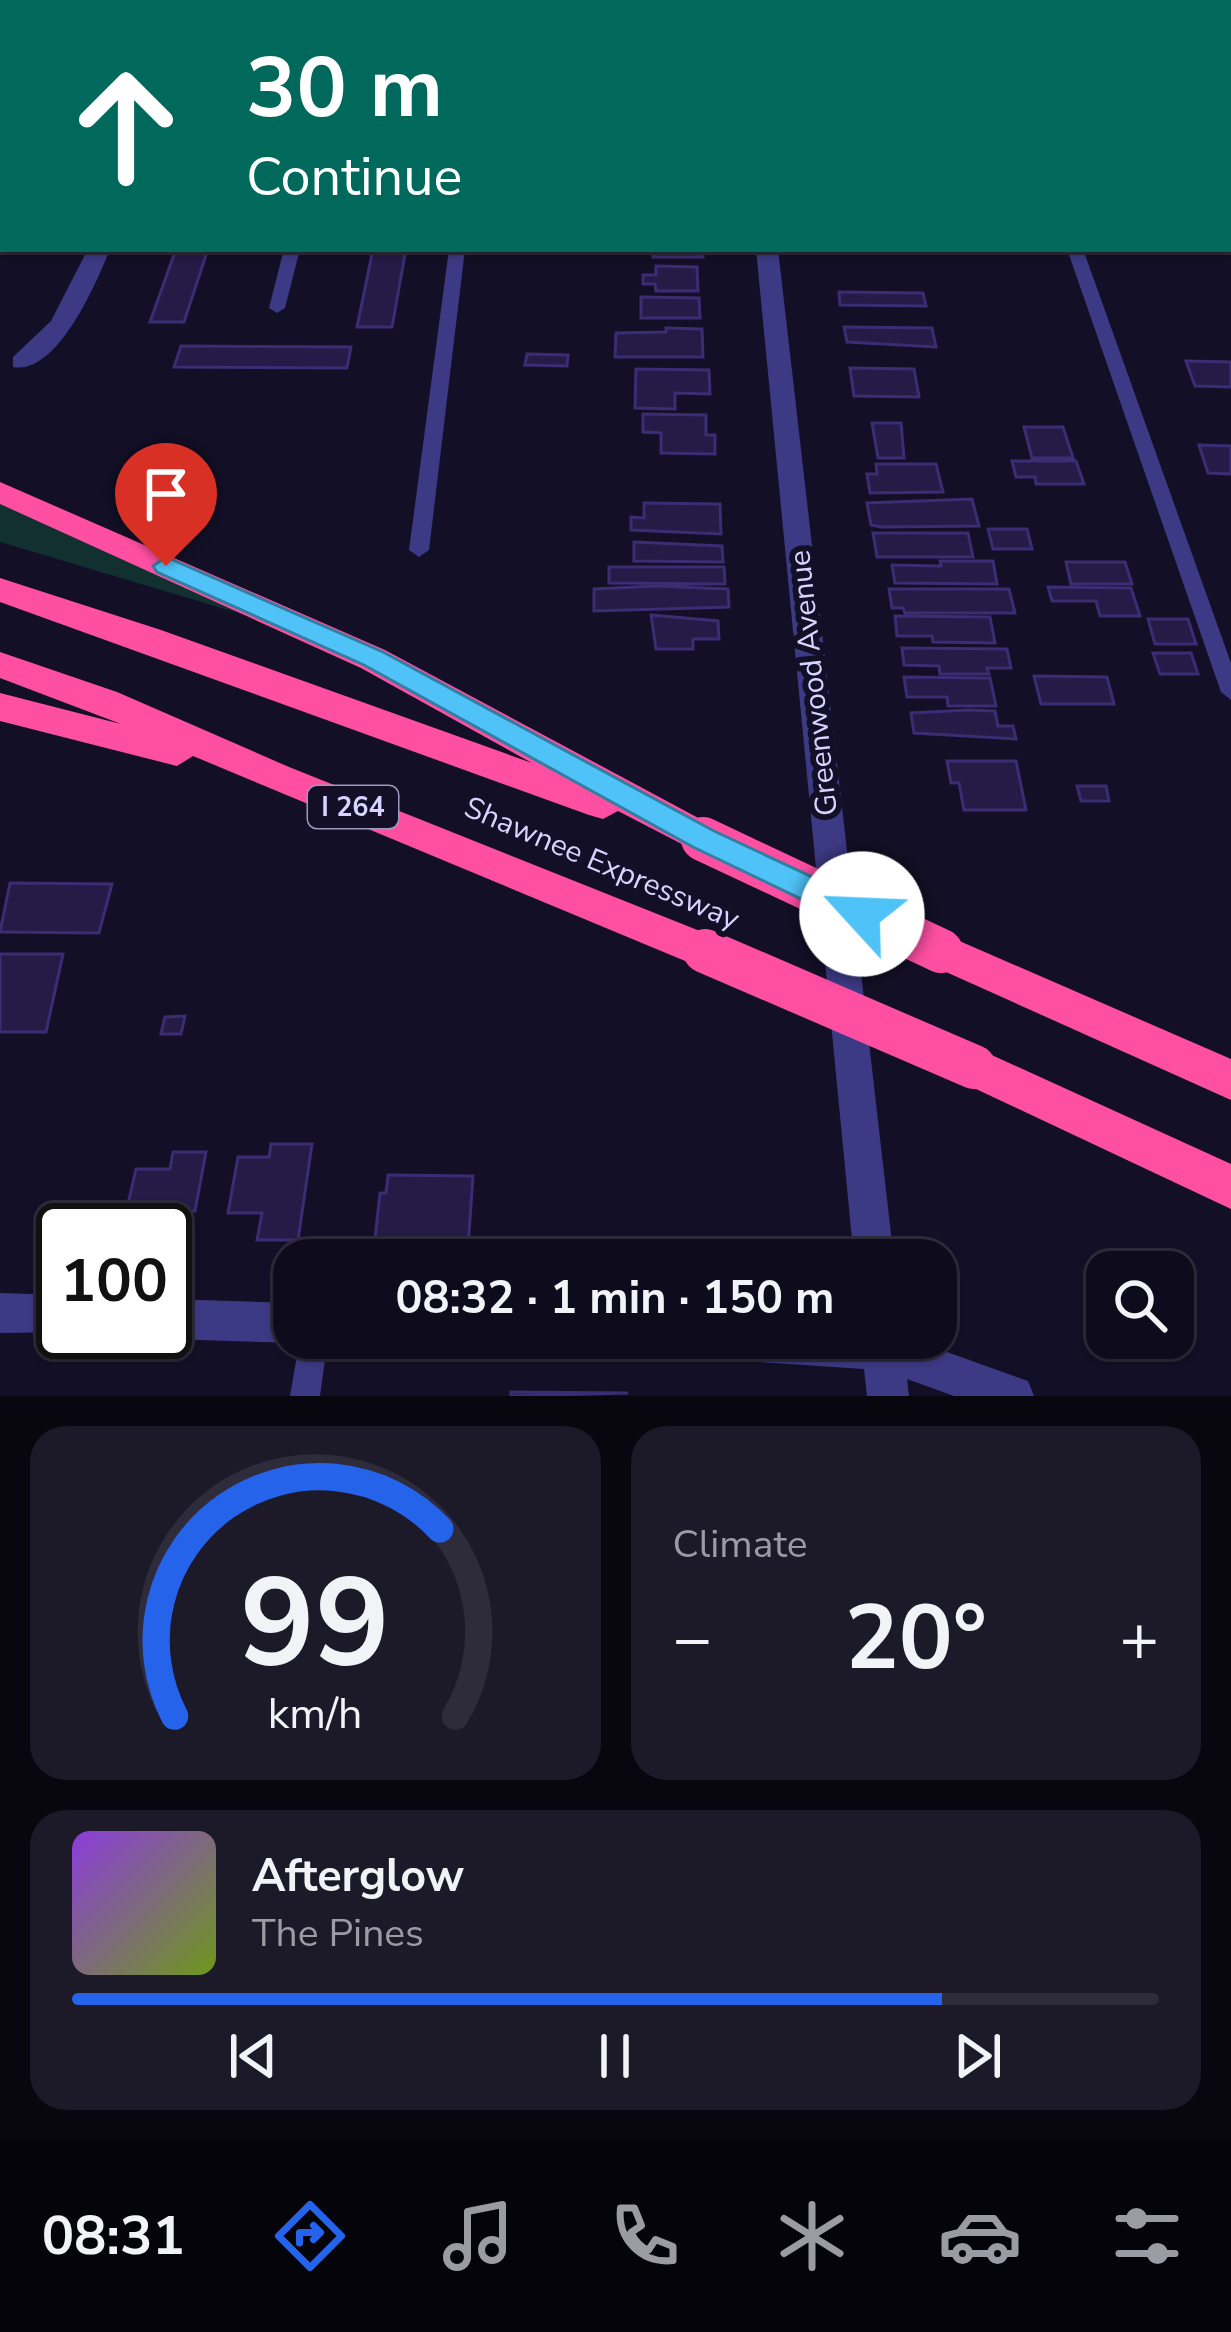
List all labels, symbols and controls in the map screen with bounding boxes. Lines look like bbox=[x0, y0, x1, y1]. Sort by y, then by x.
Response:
text: 30 m bbox=[246, 31, 443, 146]
icon: ahead bbox=[48, 48, 204, 204]
text: Continue bbox=[246, 140, 462, 214]
pin bbox=[115, 443, 217, 566]
icon: arrive bbox=[133, 461, 199, 527]
street label: Greenwood Avenue bbox=[779, 548, 848, 818]
road number: I 264 bbox=[308, 786, 398, 828]
street label: Shawnee Expressway bbox=[458, 787, 746, 940]
position arrow bbox=[799, 851, 925, 977]
speed limit sign: 100 bbox=[36, 1203, 192, 1359]
map controls bbox=[1086, 1251, 1194, 1359]
button: search bbox=[1086, 1251, 1194, 1359]
text: 08:32 · 1 min · 150 m bbox=[395, 1268, 835, 1329]
text: Climate bbox=[673, 1518, 808, 1571]
text: 99 bbox=[240, 1539, 390, 1709]
text: 20° bbox=[845, 1577, 987, 1700]
text: − bbox=[673, 1594, 712, 1684]
text: + bbox=[1119, 1594, 1159, 1684]
text: km/h bbox=[268, 1685, 363, 1743]
text: Afterglow bbox=[252, 1846, 464, 1907]
text: The Pines bbox=[252, 1907, 424, 1960]
icon: previous bbox=[220, 2023, 286, 2089]
icon: pause bbox=[582, 2023, 648, 2089]
icon: next bbox=[945, 2023, 1011, 2089]
icon: directions bbox=[268, 2194, 352, 2278]
icon: music bbox=[436, 2194, 520, 2278]
icon: phone bbox=[603, 2194, 687, 2278]
icon: climate bbox=[770, 2194, 854, 2278]
icon: car bbox=[938, 2194, 1022, 2278]
icon: filters bbox=[1105, 2194, 1189, 2278]
text: 08:31 bbox=[42, 2199, 185, 2273]

